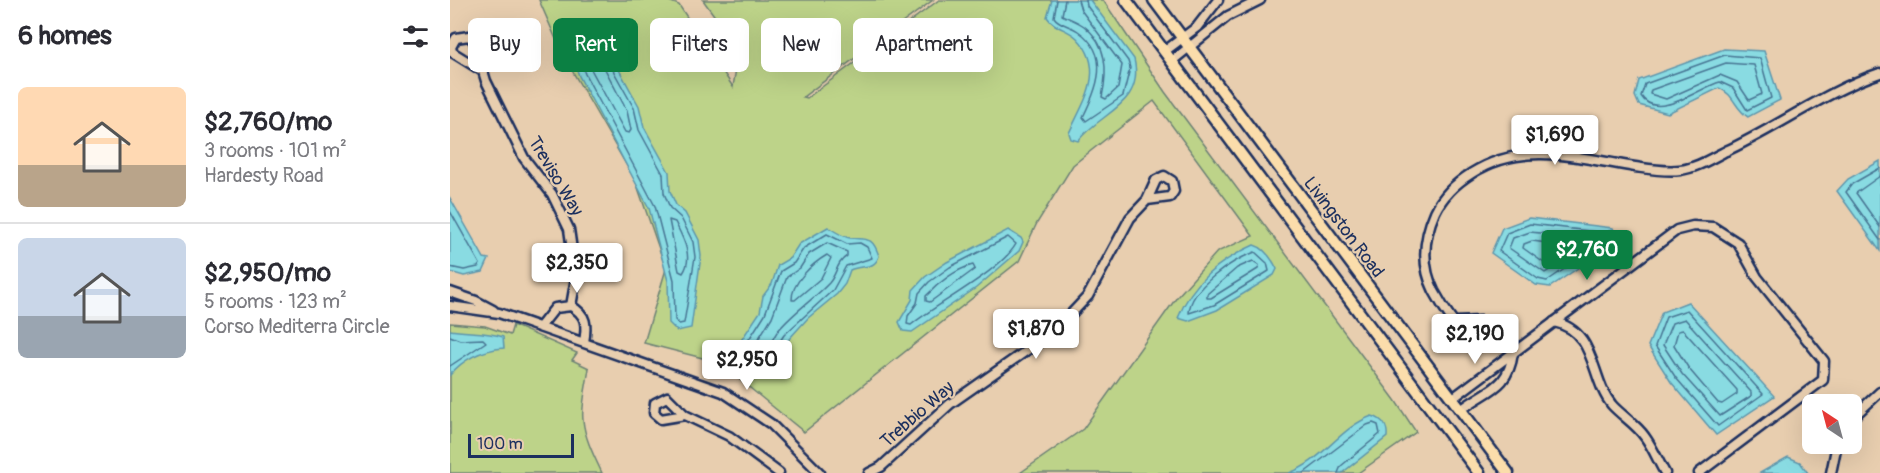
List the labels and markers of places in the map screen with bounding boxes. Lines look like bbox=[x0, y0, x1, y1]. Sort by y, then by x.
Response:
pin: $1,690 bbox=[1506, 115, 1604, 166]
pin: $2,760 bbox=[1538, 230, 1636, 281]
pin: $2,350 bbox=[528, 243, 626, 294]
pin: $1,870 bbox=[987, 309, 1085, 360]
pin: $2,190 bbox=[1426, 314, 1524, 365]
pin: $2,950 bbox=[698, 340, 796, 391]

